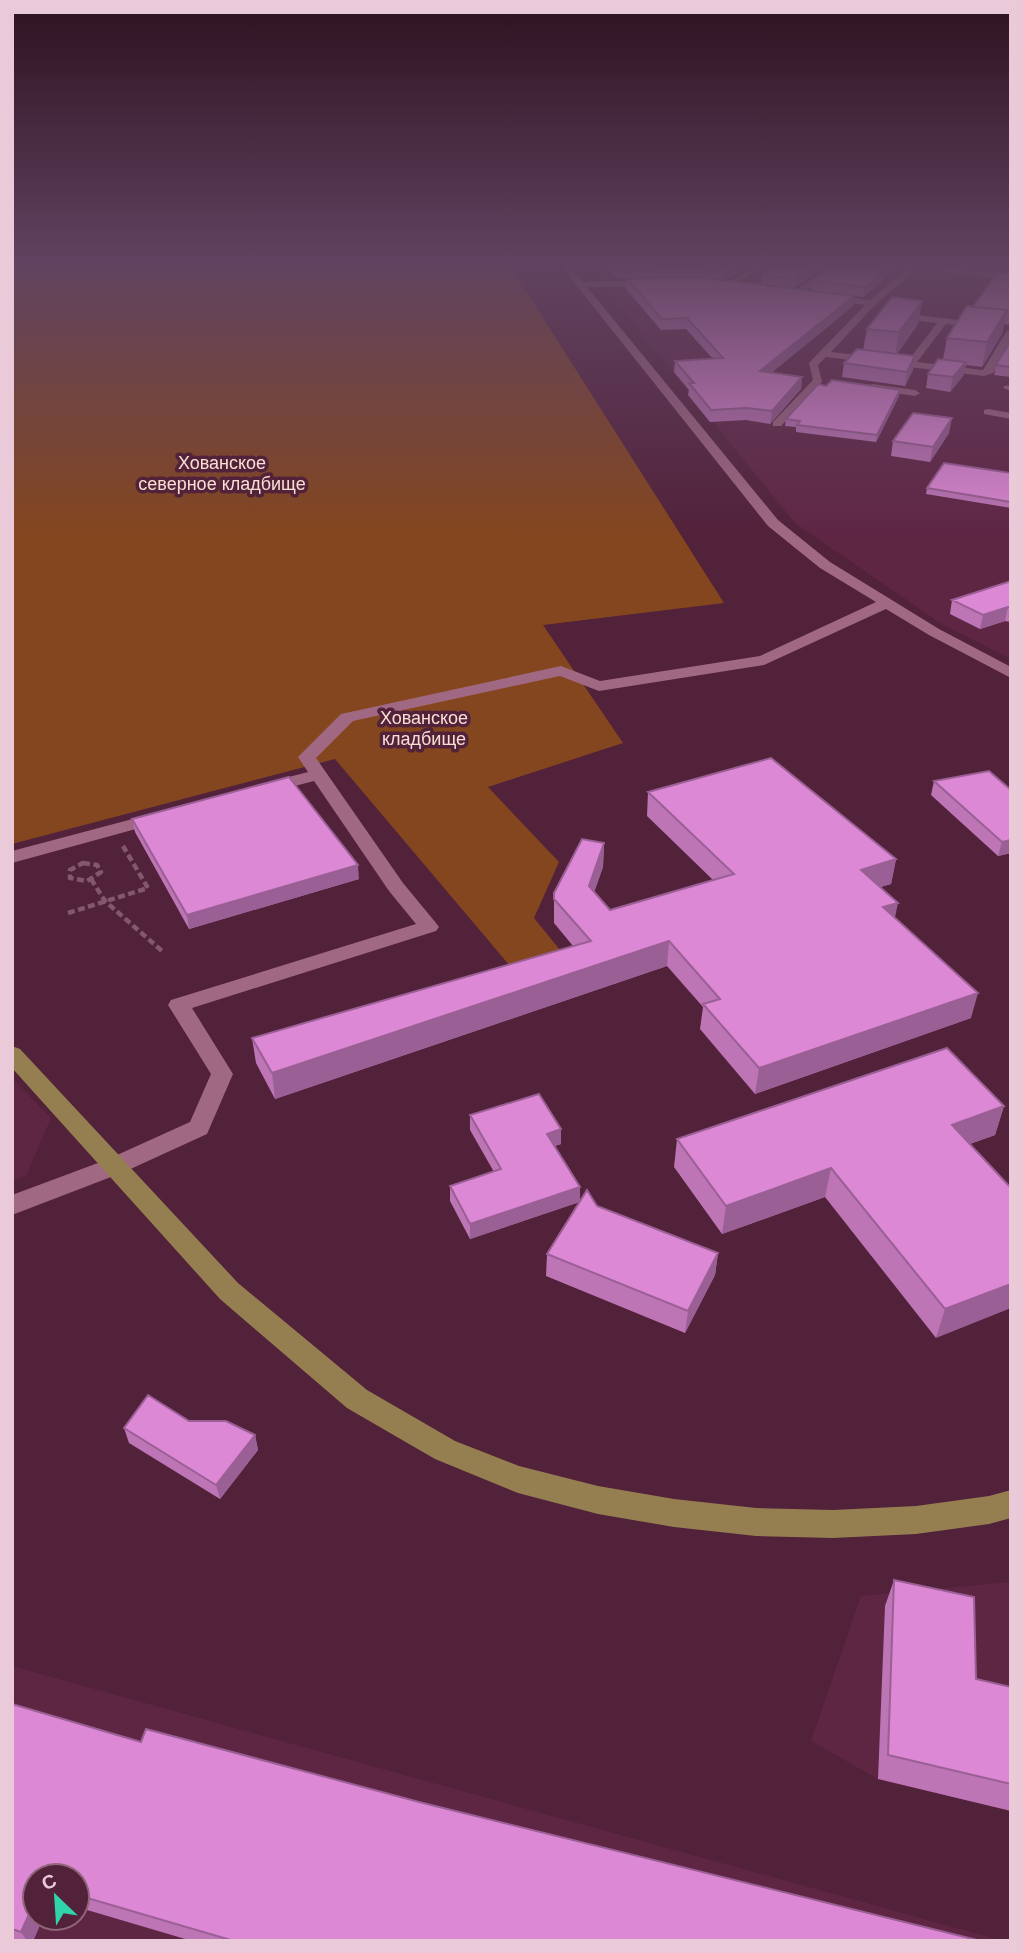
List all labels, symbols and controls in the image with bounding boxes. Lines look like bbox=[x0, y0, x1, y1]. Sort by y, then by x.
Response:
park label: Хованское северное кладбище bbox=[138, 453, 306, 494]
park label: Хованское кладбище bbox=[380, 708, 468, 749]
north arrow bbox=[21, 1862, 91, 1932]
text: С bbox=[38, 1870, 60, 1894]

